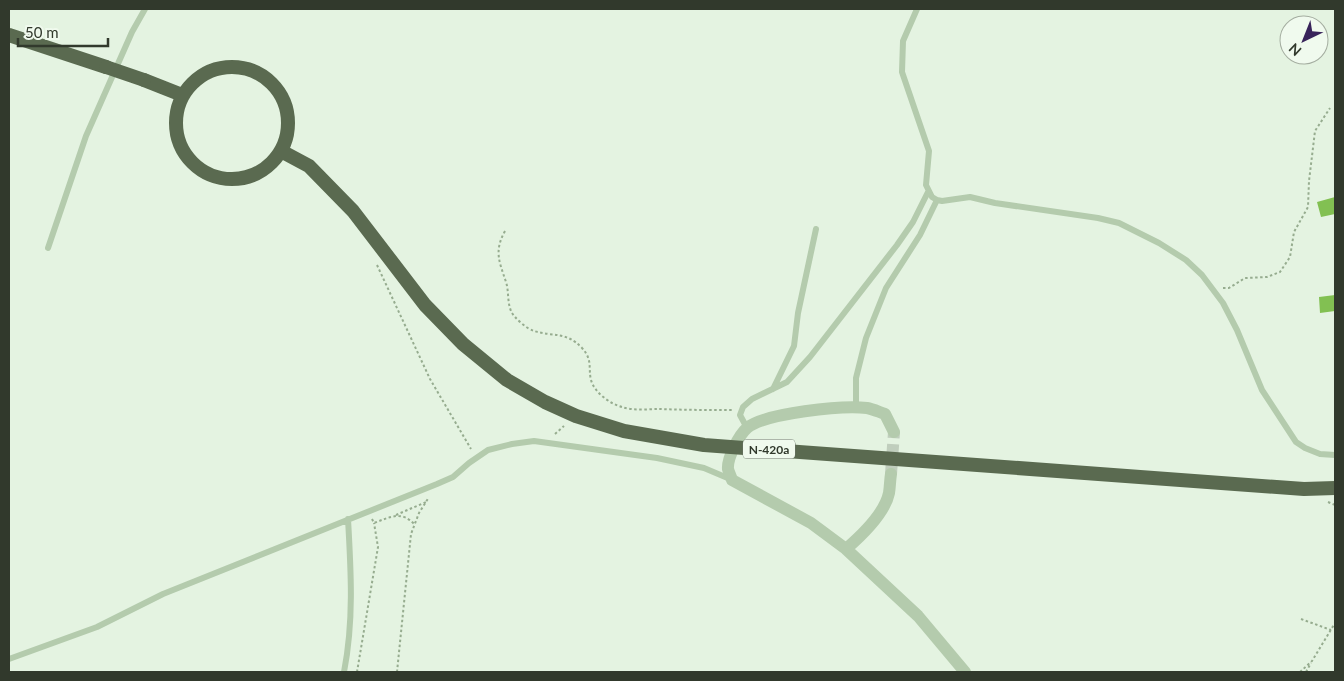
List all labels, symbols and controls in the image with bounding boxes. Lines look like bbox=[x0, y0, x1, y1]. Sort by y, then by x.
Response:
scale bar bbox=[18, 15, 108, 47]
north arrow bbox=[1279, 15, 1329, 65]
text: 50 m bbox=[25, 23, 59, 41]
text: N bbox=[1285, 40, 1305, 60]
road number: N-420a bbox=[743, 439, 795, 458]

